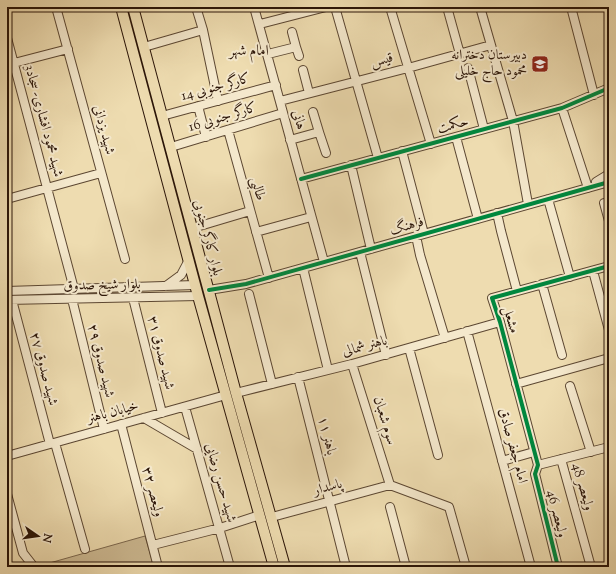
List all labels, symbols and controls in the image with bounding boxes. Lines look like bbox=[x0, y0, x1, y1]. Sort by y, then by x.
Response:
district label: امام شهر bbox=[227, 41, 269, 63]
place label: دبيرستان دخترانه محمود حاج خلیلی bbox=[451, 46, 527, 83]
street label: قیس bbox=[368, 48, 396, 74]
school or university icon: دبيرستان دخترانه محمود حاج خلیلی bbox=[530, 54, 550, 74]
street label: شهید محمود افشاری- سجاد3 bbox=[18, 62, 68, 180]
street label: کارگر جنوبی 14 bbox=[179, 68, 253, 107]
street label: کارگر جنوبی 16 bbox=[186, 97, 260, 138]
street label: شهید یزدانی bbox=[87, 103, 119, 157]
street label: هانی bbox=[286, 108, 310, 132]
street label: حکمت bbox=[435, 112, 471, 140]
street label: طالبی bbox=[244, 175, 270, 203]
street label: بلوار کارگر جنوبی bbox=[187, 197, 228, 279]
street label: فرهنگ bbox=[387, 212, 426, 241]
street label: بلوار شیخ صدوق bbox=[63, 275, 141, 298]
street label: مشعل bbox=[497, 304, 523, 336]
street label: شهید صدوق ۳۱ bbox=[141, 314, 179, 392]
street label: شهید صدوق ۲۹ bbox=[81, 322, 119, 400]
street label: شهید صدوق ۲۷ bbox=[24, 330, 62, 408]
street label: باهنر شمالی bbox=[340, 331, 390, 363]
street label: سوم شعبان bbox=[366, 394, 401, 448]
street label: خیابان باهنر bbox=[83, 397, 141, 430]
street label: امام جعفر صادق bbox=[491, 406, 532, 486]
street label: باهنر ۱۱ bbox=[312, 415, 341, 458]
street label: شهید حسن رضایی bbox=[199, 441, 241, 525]
street label: ولیعصر 48 bbox=[566, 461, 598, 513]
street label: ولیعصر ۳۲ bbox=[136, 465, 168, 519]
street label: پاسدار bbox=[309, 474, 346, 502]
street label: ولیعصر 46 bbox=[540, 488, 572, 540]
north arrow bbox=[18, 516, 58, 556]
text: N bbox=[38, 531, 56, 544]

